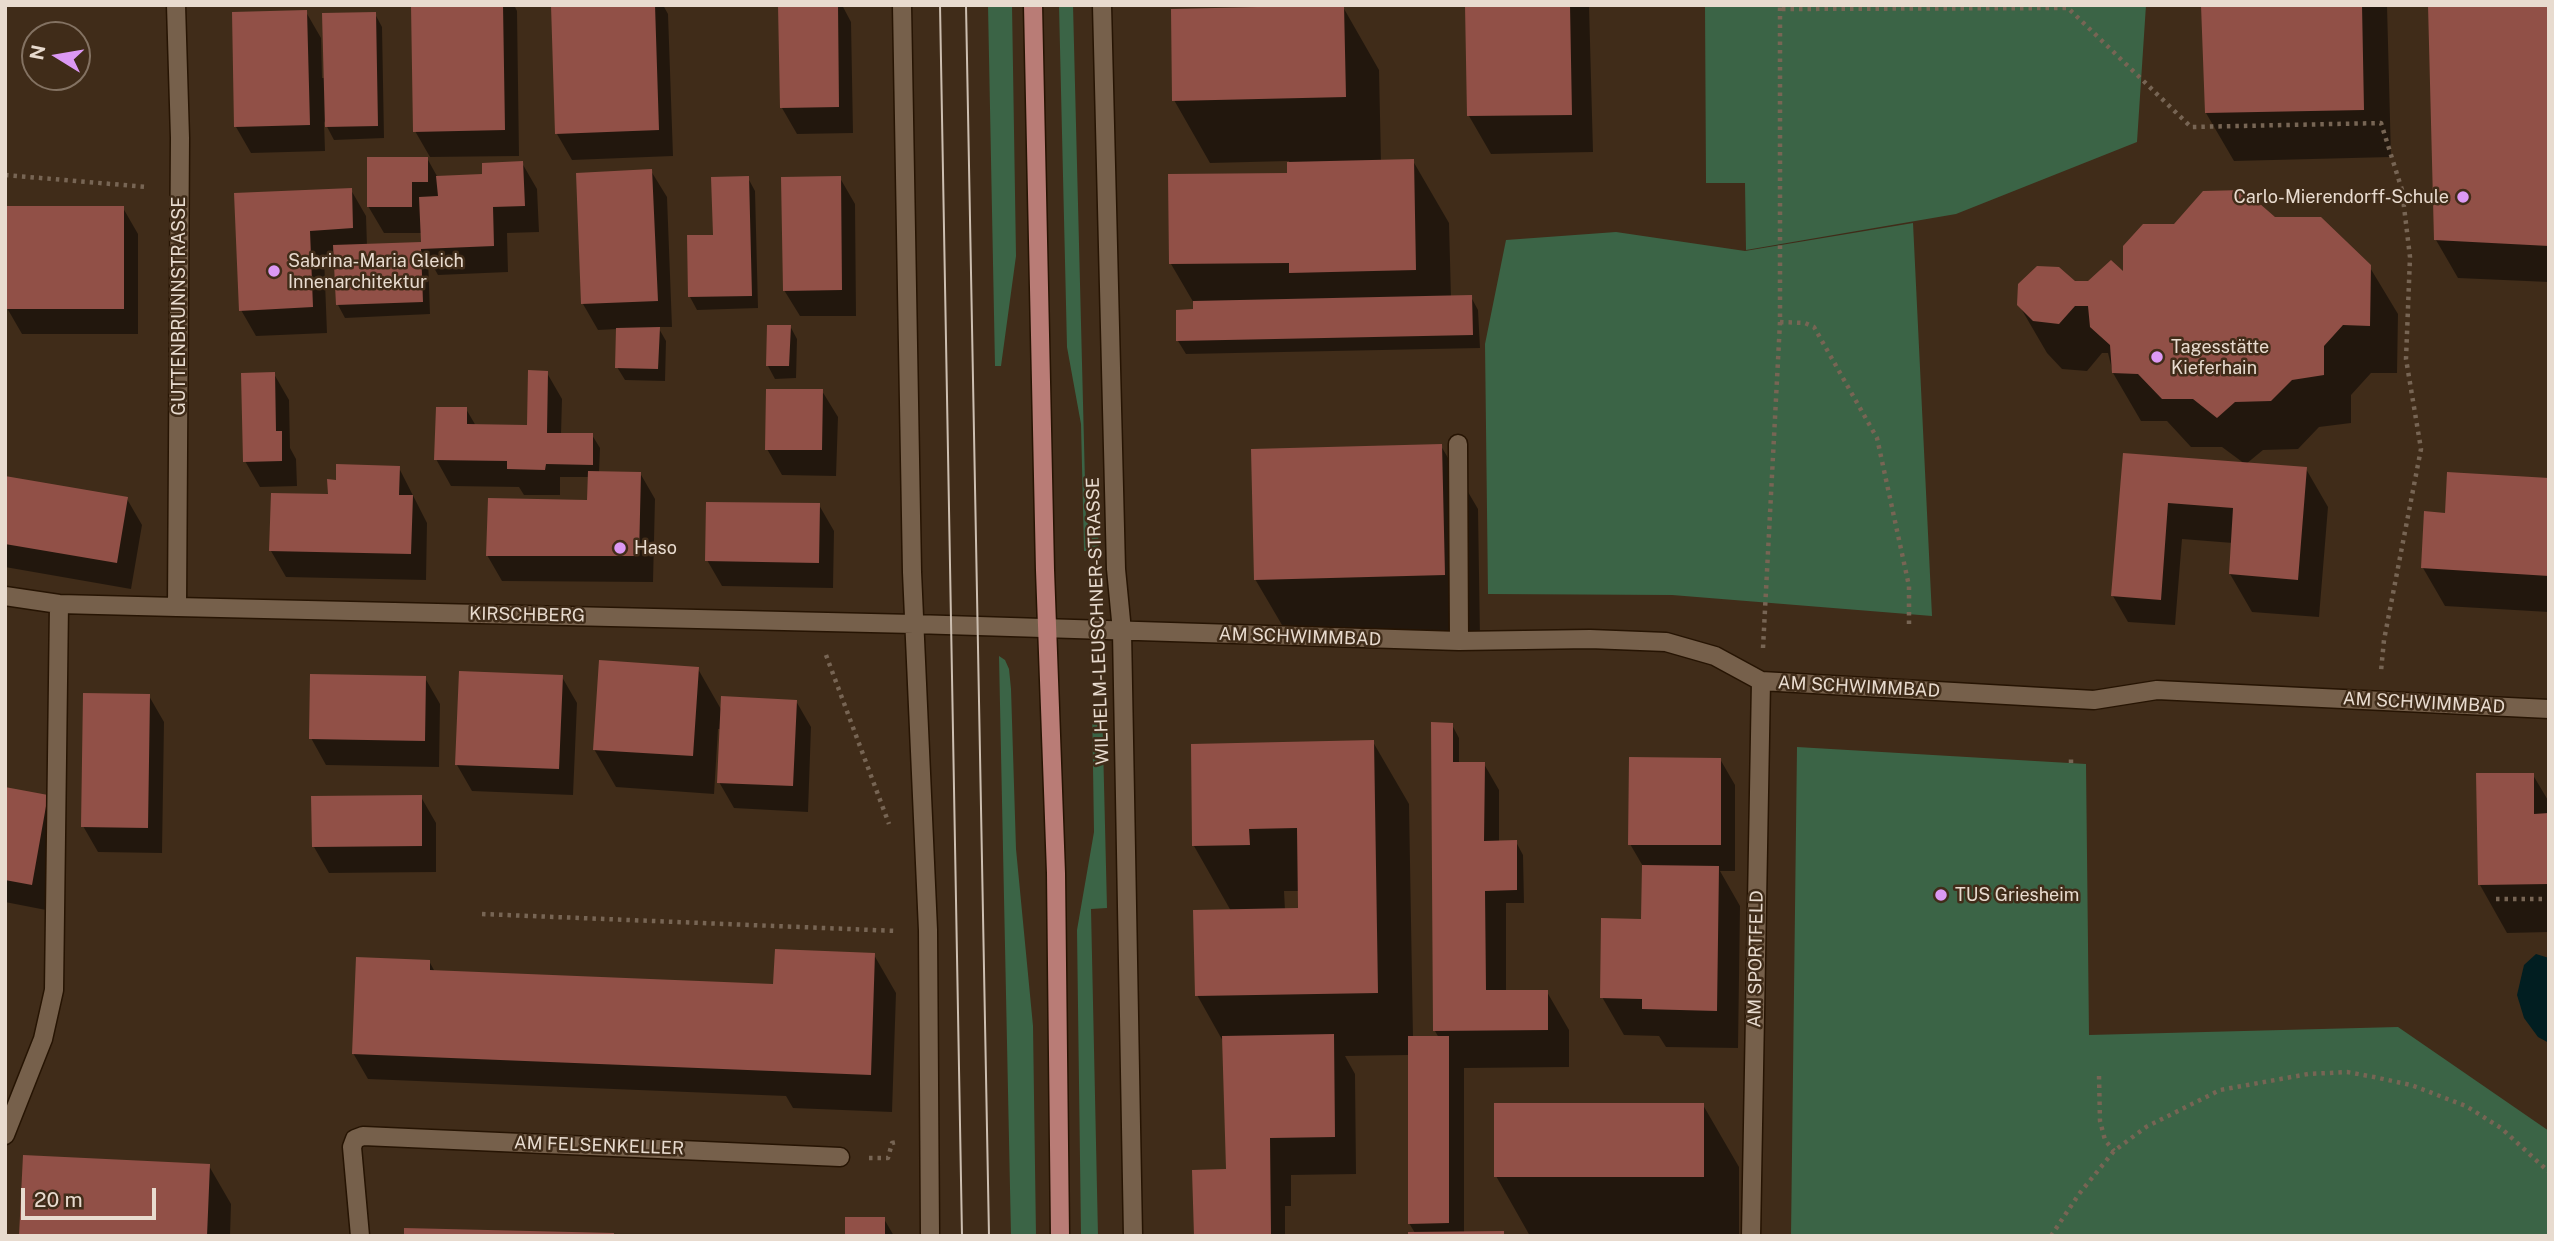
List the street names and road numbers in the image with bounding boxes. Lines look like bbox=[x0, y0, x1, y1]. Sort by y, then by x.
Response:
street label: GUTTENBRUNNSTRASSE bbox=[168, 197, 190, 415]
street label: WILHELM-LEUSCHNER-STRASSE bbox=[1082, 477, 1114, 765]
street label: KIRSCHBERG bbox=[469, 603, 585, 627]
street label: AM SCHWIMMBAD bbox=[1218, 623, 1382, 651]
street label: AM SCHWIMMBAD bbox=[1777, 672, 1941, 702]
street label: AM SCHWIMMBAD bbox=[2342, 688, 2506, 718]
street label: AM SPORTFELD bbox=[1744, 890, 1768, 1028]
street label: AM FELSENKELLER bbox=[513, 1132, 685, 1160]

